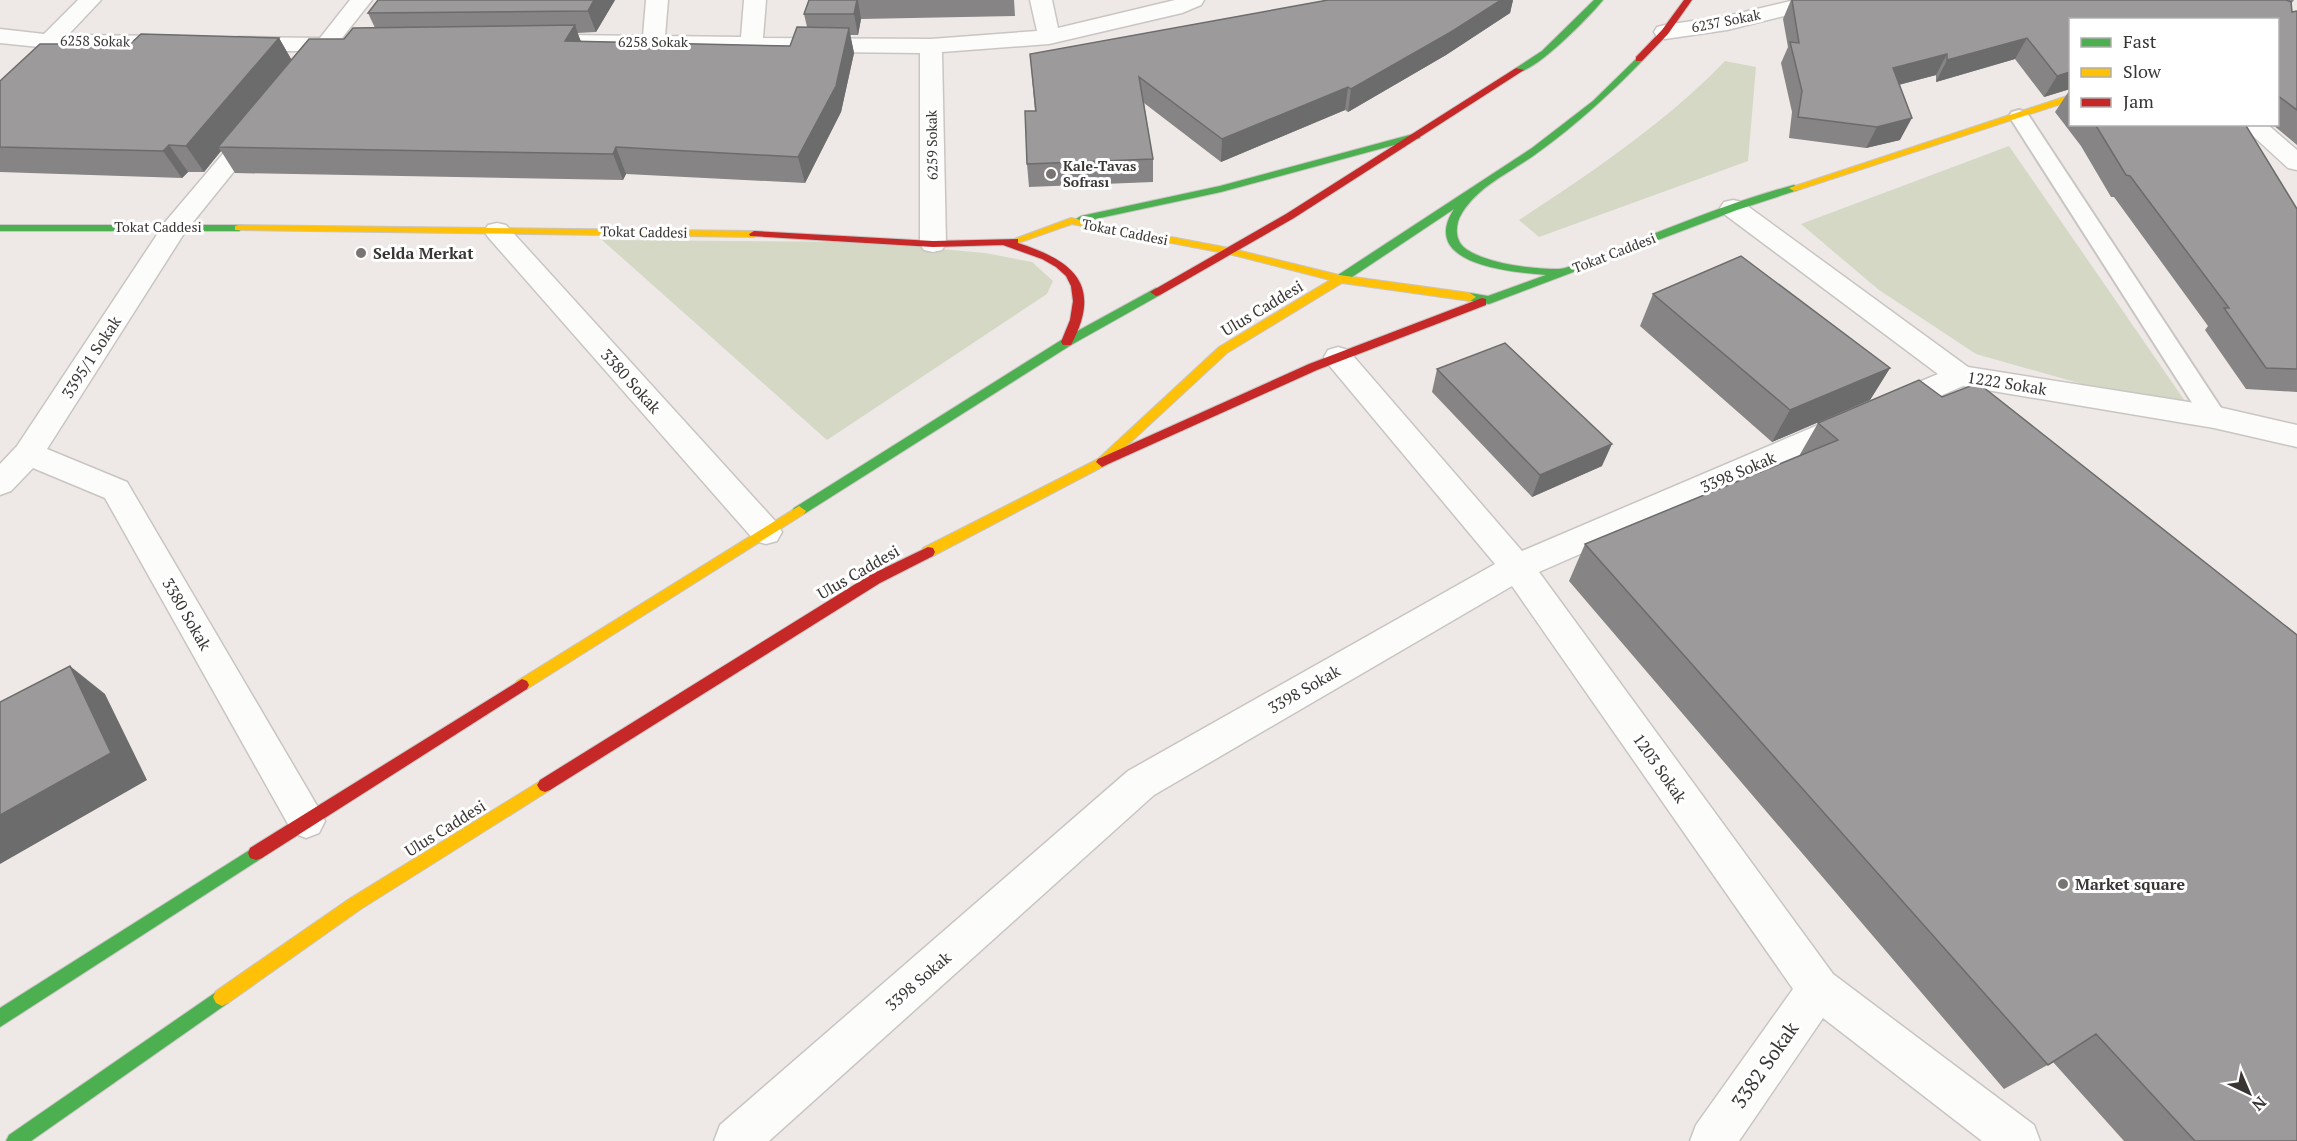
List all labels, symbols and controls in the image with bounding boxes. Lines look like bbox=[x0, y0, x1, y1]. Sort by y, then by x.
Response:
street label: 6237 Sokak bbox=[1690, 4, 1763, 37]
legend bbox=[2069, 18, 2279, 126]
text: Fast bbox=[2123, 29, 2157, 53]
street label: 6258 Sokak bbox=[60, 30, 131, 51]
street label: 6258 Sokak bbox=[618, 32, 689, 51]
text: Slow bbox=[2123, 59, 2162, 83]
text: Jam bbox=[2123, 89, 2154, 113]
street label: 6259 Sokak bbox=[921, 109, 942, 180]
place label: Kale-Tavas Sofrası bbox=[1063, 156, 1136, 191]
marker: Kale-Tavas Sofrası bbox=[1044, 167, 1058, 181]
street label: Tokat Caddesi bbox=[1080, 214, 1170, 249]
street label: Tokat Caddesi bbox=[114, 217, 202, 236]
street label: Tokat Caddesi bbox=[600, 221, 688, 242]
street label: Tokat Caddesi bbox=[1570, 228, 1658, 277]
place label: Selda Merkat bbox=[373, 242, 474, 264]
marker: Selda Merkat bbox=[354, 246, 368, 260]
street label: Ulus Caddesi bbox=[1217, 275, 1307, 341]
street label: 3395/1 Sokak bbox=[56, 311, 126, 402]
street label: 3380 Sokak bbox=[596, 344, 666, 419]
street label: 1222 Sokak bbox=[1966, 366, 2049, 400]
street label: 3398 Sokak bbox=[1697, 446, 1780, 498]
street label: Ulus Caddesi bbox=[813, 540, 903, 604]
street label: 3380 Sokak bbox=[157, 574, 217, 655]
street label: 3398 Sokak bbox=[1264, 659, 1345, 719]
street label: 1203 Sokak bbox=[1628, 729, 1692, 808]
street label: Ulus Caddesi bbox=[400, 794, 490, 862]
place label: Market square bbox=[2075, 873, 2185, 895]
marker: Market square bbox=[2056, 877, 2070, 891]
street label: 3398 Sokak bbox=[881, 946, 956, 1016]
street label: 3382 Sokak bbox=[1725, 1015, 1805, 1113]
north arrow bbox=[2219, 1063, 2279, 1123]
text: N bbox=[2247, 1092, 2271, 1116]

